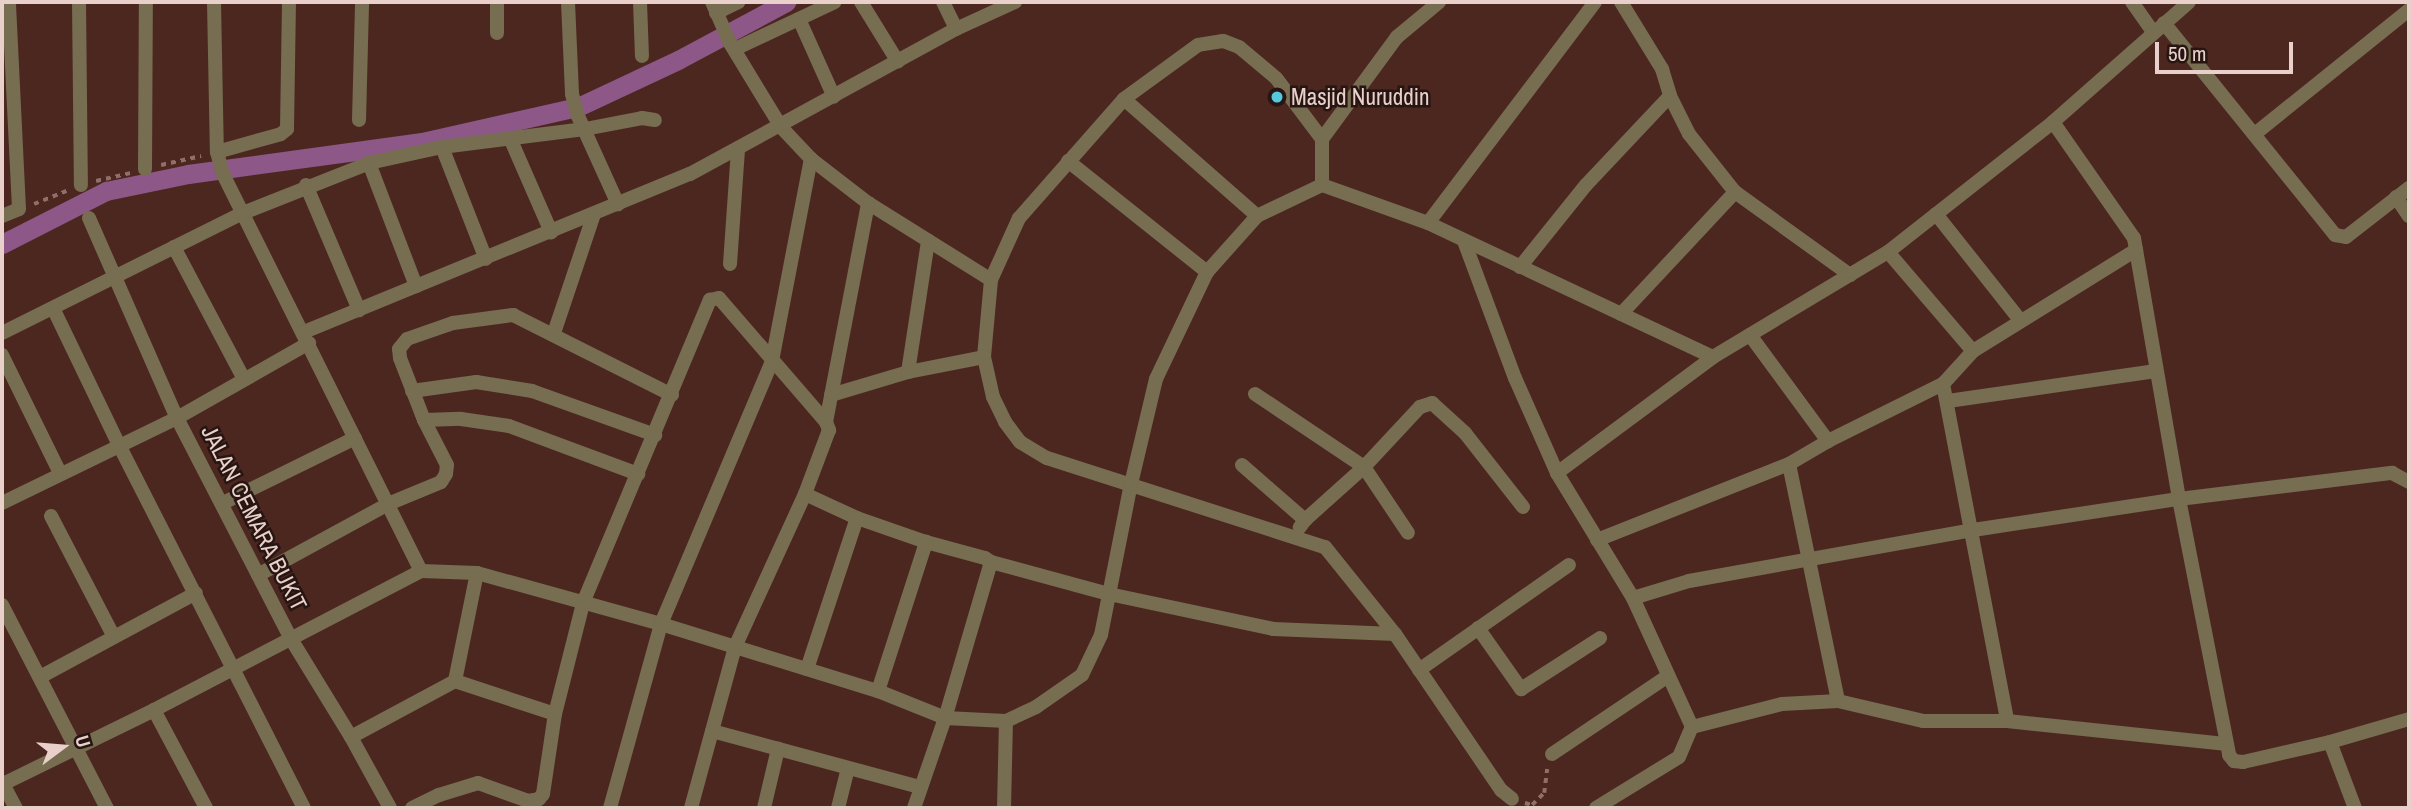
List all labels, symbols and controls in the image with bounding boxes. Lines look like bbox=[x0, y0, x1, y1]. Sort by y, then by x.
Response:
scale bar bbox=[2159, 28, 2297, 72]
text: 50 m bbox=[2168, 39, 2206, 68]
place label: Masjid Nuruddin bbox=[1291, 83, 1429, 111]
marker: Masjid Nuruddin bbox=[1269, 89, 1285, 105]
street label: JALAN CEMARA BUKIT bbox=[195, 420, 313, 616]
north arrow bbox=[28, 712, 98, 782]
text: U bbox=[69, 732, 97, 750]

